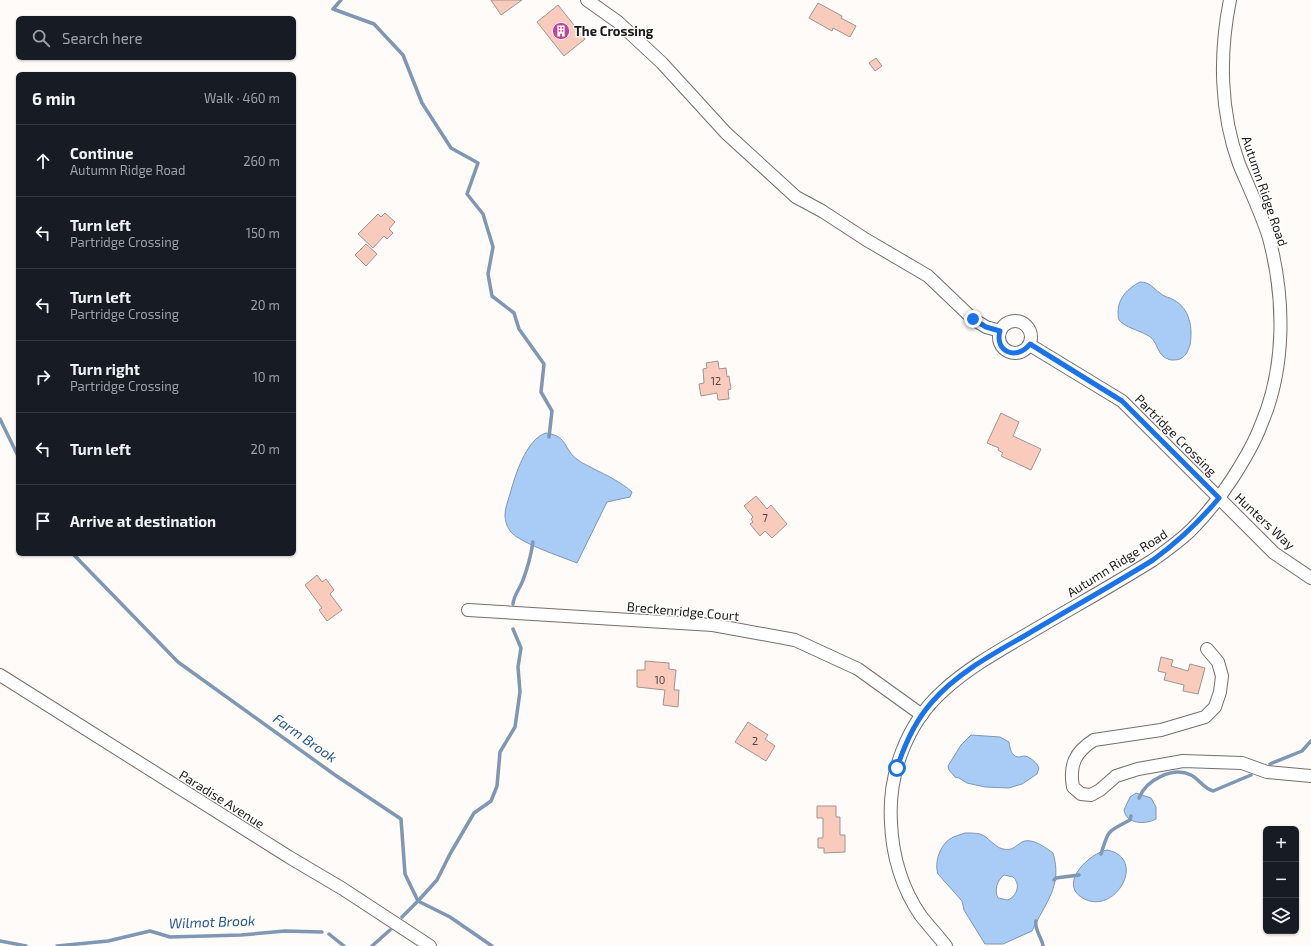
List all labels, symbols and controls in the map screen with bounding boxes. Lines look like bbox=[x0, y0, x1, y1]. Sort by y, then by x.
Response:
search box bbox=[16, 16, 296, 60]
building icon: The Crossing bbox=[551, 21, 571, 41]
place label: The Crossing bbox=[574, 23, 654, 39]
icon: search bbox=[30, 27, 52, 49]
text: Search here bbox=[62, 29, 143, 47]
text: 6 min bbox=[32, 88, 76, 108]
text: Walk · 460 m bbox=[204, 90, 280, 106]
street label: Autumn Ridge Road bbox=[1239, 134, 1291, 248]
text: Continue bbox=[70, 144, 133, 162]
icon: ahead bbox=[32, 150, 54, 172]
text: 260 m bbox=[243, 153, 280, 169]
text: Autumn Ridge Road bbox=[70, 162, 185, 178]
text: Turn left bbox=[70, 216, 131, 234]
icon: left bbox=[32, 222, 54, 244]
text: 150 m bbox=[246, 225, 280, 241]
text: Partridge Crossing bbox=[70, 234, 179, 250]
text: Turn left bbox=[70, 288, 131, 306]
icon: left bbox=[32, 294, 54, 316]
text: 20 m bbox=[251, 297, 280, 313]
text: Partridge Crossing bbox=[70, 306, 179, 322]
route end bbox=[964, 310, 982, 328]
text: Turn right bbox=[70, 360, 140, 378]
icon: right bbox=[32, 366, 54, 388]
text: 10 m bbox=[253, 369, 280, 385]
house number: 12 bbox=[711, 374, 721, 387]
text: Partridge Crossing bbox=[70, 378, 179, 394]
street label: Partridge Crossing bbox=[1132, 391, 1220, 479]
icon: left bbox=[32, 438, 54, 460]
text: Turn left bbox=[70, 440, 131, 458]
text: 20 m bbox=[251, 441, 280, 457]
street label: Hunters Way bbox=[1232, 489, 1298, 553]
icon: arrive bbox=[32, 510, 54, 532]
house number: 7 bbox=[762, 511, 768, 524]
text: Arrive at destination bbox=[70, 512, 216, 530]
street label: Autumn Ridge Road bbox=[1064, 526, 1170, 600]
street label: Breckenridge Court bbox=[626, 598, 740, 624]
house number: 10 bbox=[654, 673, 666, 686]
water label: Farm Brook bbox=[270, 710, 340, 766]
house number: 2 bbox=[752, 734, 758, 747]
route start bbox=[888, 759, 906, 777]
street label: Paradise Avenue bbox=[176, 766, 268, 832]
map controls bbox=[1263, 826, 1299, 934]
button: + bbox=[1263, 826, 1299, 862]
button: − bbox=[1263, 862, 1299, 898]
button: layers bbox=[1263, 898, 1299, 934]
water label: Wilmot Brook bbox=[169, 911, 255, 932]

